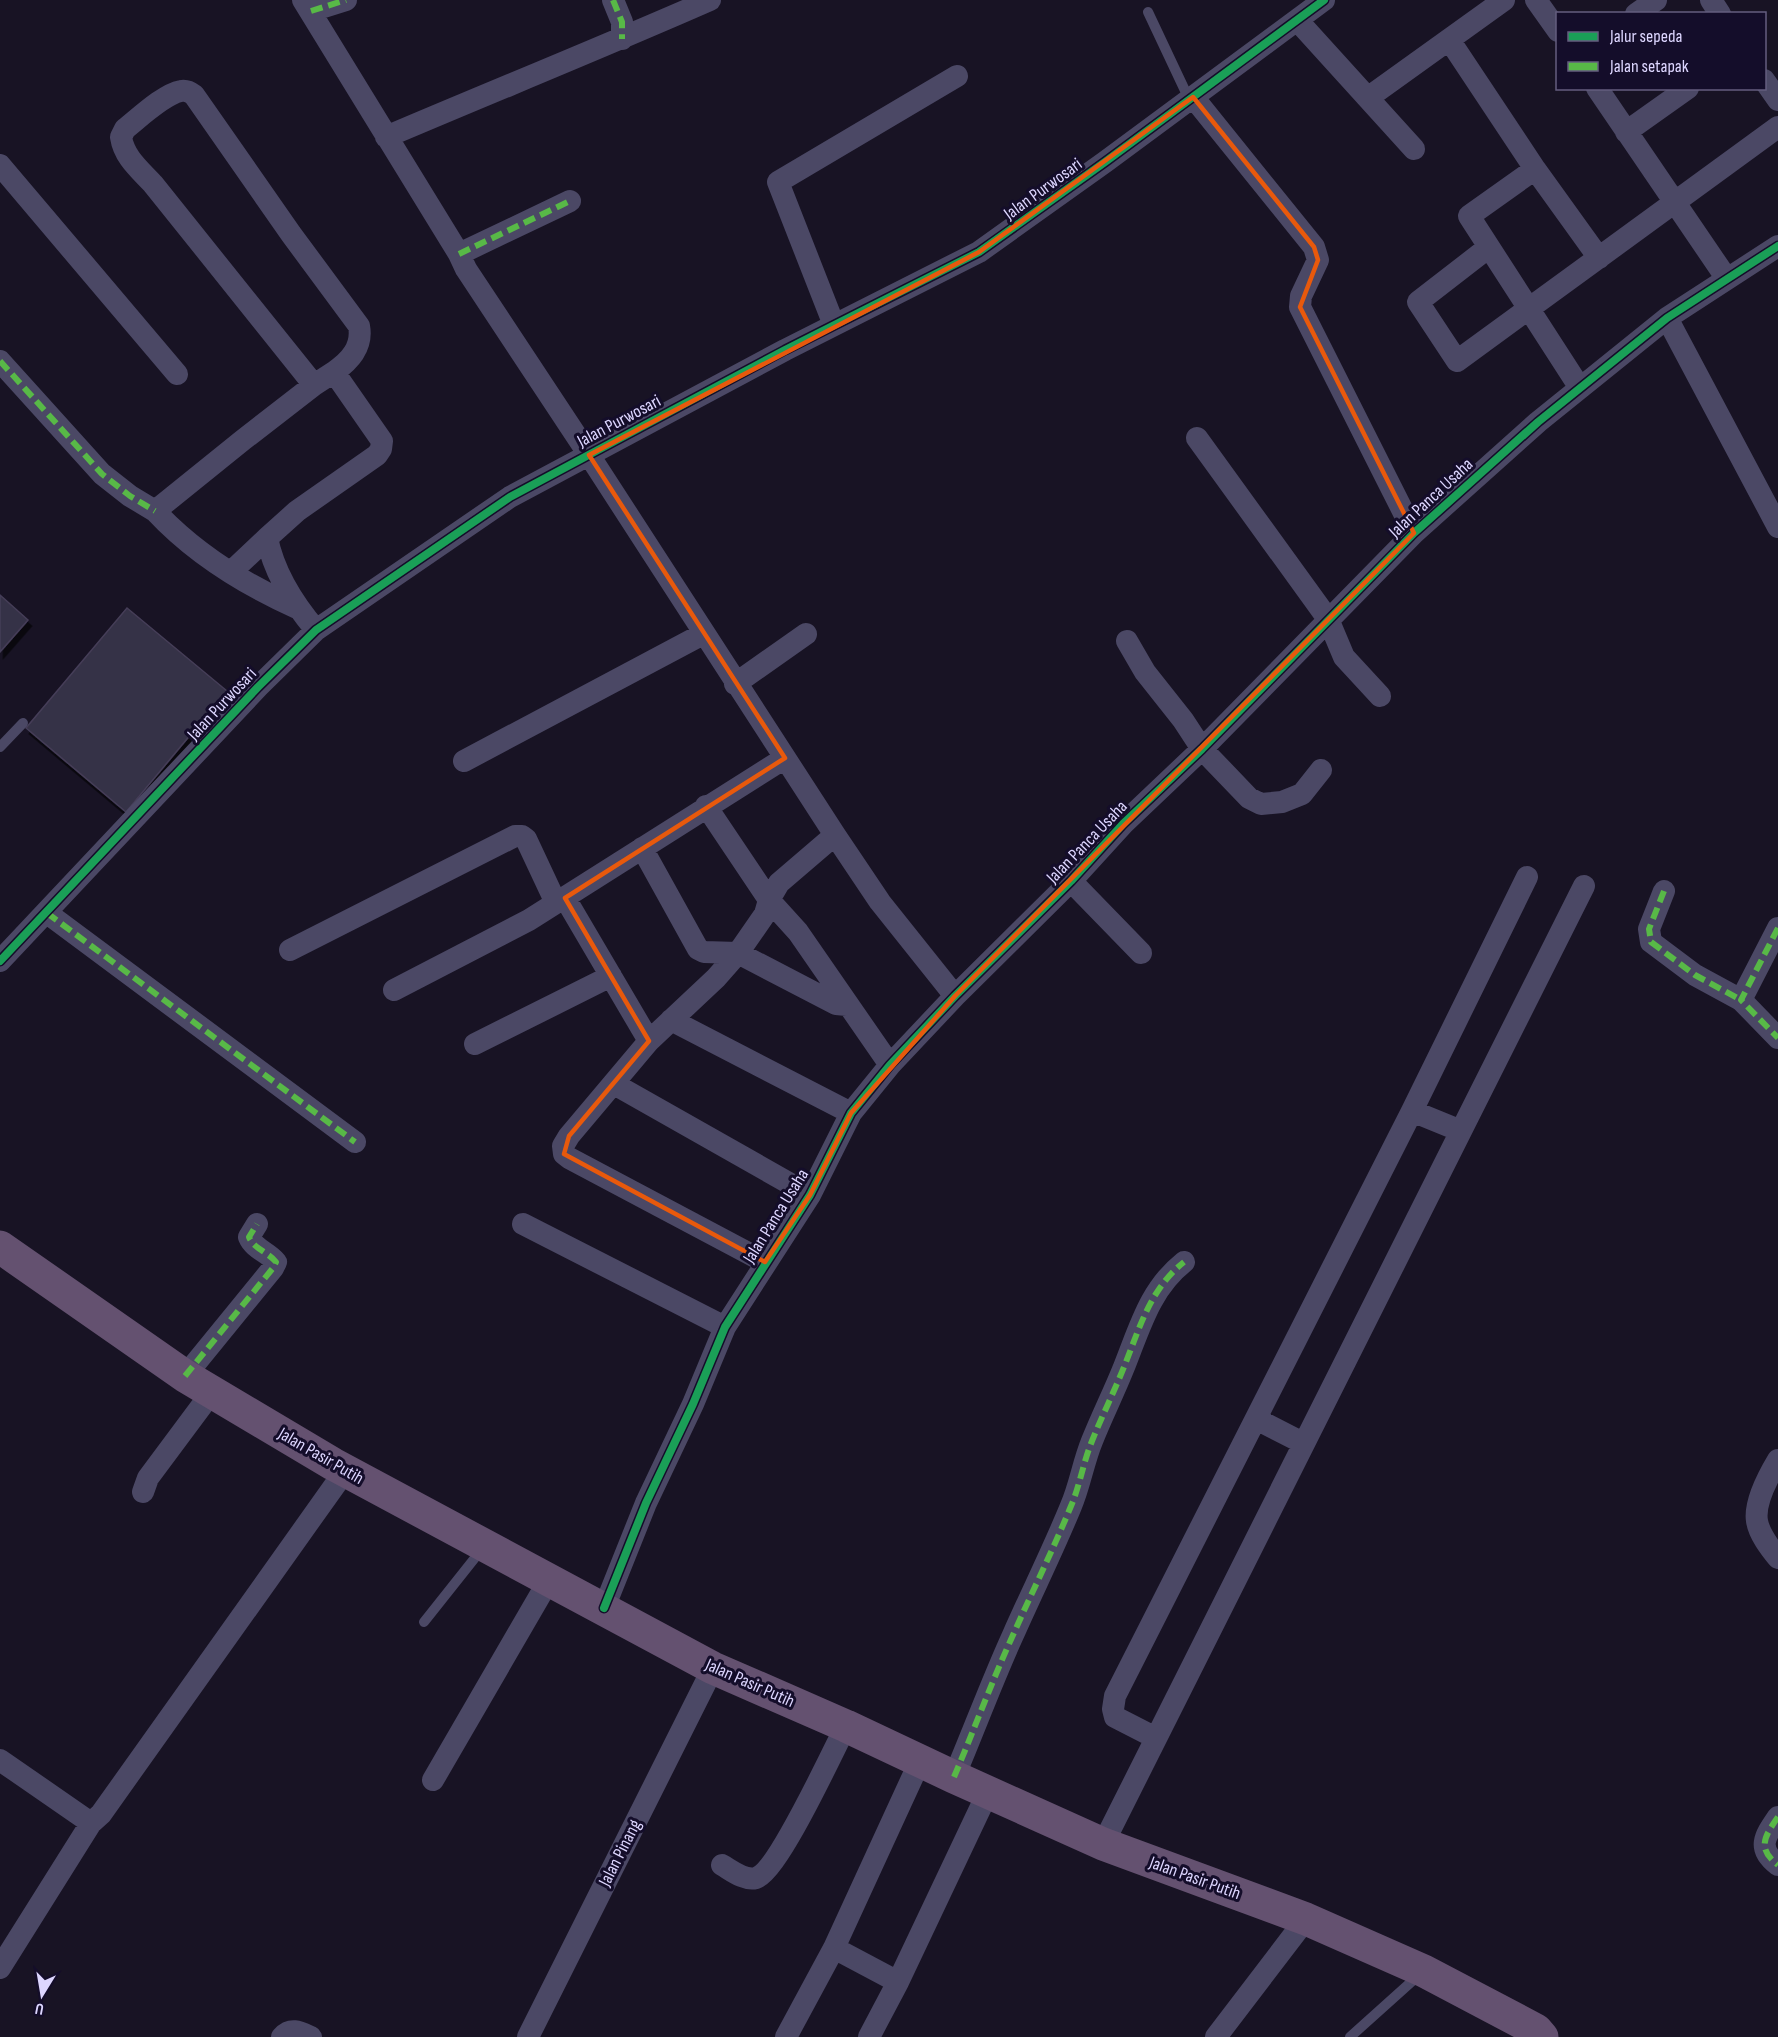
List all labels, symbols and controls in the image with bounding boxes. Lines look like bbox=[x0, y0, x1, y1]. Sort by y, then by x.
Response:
legend bbox=[1556, 12, 1766, 90]
text: Jalur sepeda bbox=[1609, 26, 1682, 47]
text: Jalan setapak bbox=[1609, 56, 1689, 77]
street label: Jalan Purwosari bbox=[999, 154, 1086, 225]
street label: Jalan Purwosari bbox=[573, 390, 664, 452]
street label: Jalan Panca Usaha bbox=[1384, 454, 1477, 543]
street label: Jalan Purwosari bbox=[182, 663, 261, 745]
street label: Jalan Panca Usaha bbox=[1042, 796, 1132, 889]
street label: Jalan Panca Usaha bbox=[738, 1165, 813, 1268]
street label: Jalan Pasir Putih bbox=[274, 1423, 368, 1489]
street label: Jalan Pasir Putih bbox=[701, 1654, 798, 1712]
street label: Jalan Pinang bbox=[594, 1816, 646, 1891]
street label: Jalan Pasir Putih bbox=[1146, 1851, 1243, 1904]
north arrow bbox=[12, 1965, 72, 2025]
text: U bbox=[34, 1998, 45, 2018]

